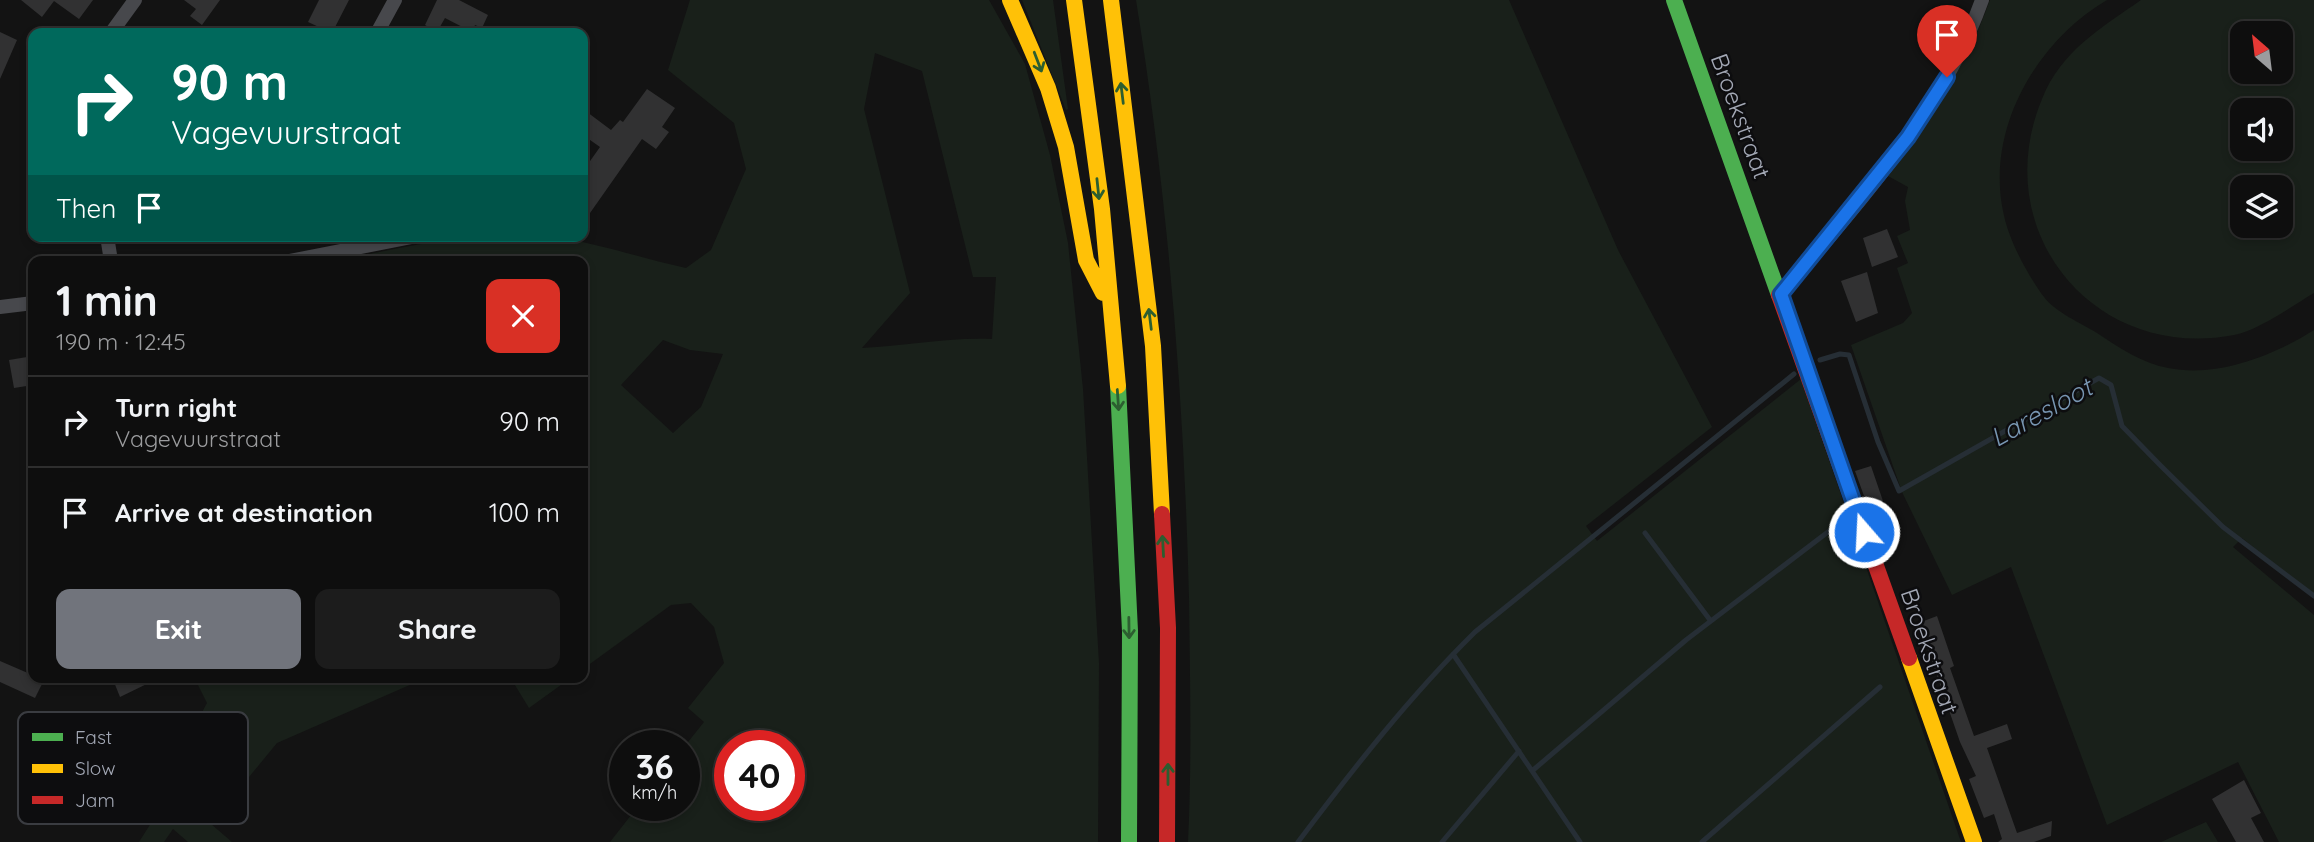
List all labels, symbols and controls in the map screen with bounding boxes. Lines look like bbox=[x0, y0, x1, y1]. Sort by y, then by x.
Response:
pin bbox=[1917, 5, 1977, 77]
icon: arrive bbox=[1928, 16, 1966, 54]
north arrow bbox=[2230, 21, 2292, 84]
map controls bbox=[2230, 21, 2293, 238]
street label: Broekstraat bbox=[1705, 49, 1777, 183]
text: 90 m bbox=[171, 51, 288, 112]
one-way arrow bbox=[1033, 51, 1046, 73]
icon: right bbox=[56, 56, 147, 147]
one-way arrow bbox=[1116, 83, 1129, 105]
button: sound bbox=[2230, 98, 2293, 161]
text: Vagevuurstraat bbox=[171, 112, 402, 152]
button: layers bbox=[2230, 175, 2293, 238]
one-way arrow bbox=[1092, 177, 1105, 200]
icon: arrive bbox=[130, 189, 168, 227]
text: Then bbox=[56, 192, 116, 225]
text: 1 min bbox=[56, 274, 158, 327]
button: close bbox=[486, 279, 560, 353]
one-way arrow bbox=[1144, 308, 1157, 331]
text: 190 m · 12:45 bbox=[56, 327, 186, 356]
water label: Laresloot bbox=[1984, 369, 2101, 454]
one-way arrow bbox=[1112, 389, 1125, 411]
text: Turn right bbox=[115, 391, 237, 424]
icon: right bbox=[56, 403, 94, 441]
text: 90 m bbox=[499, 405, 560, 438]
text: Vagevuurstraat bbox=[115, 424, 281, 453]
icon: arrive bbox=[56, 494, 94, 532]
position arrow bbox=[1827, 495, 1901, 569]
text: Arrive at destination bbox=[115, 496, 373, 529]
text: 100 m bbox=[489, 496, 560, 529]
one-way arrow bbox=[1157, 535, 1170, 558]
street label: Broekstraat bbox=[1895, 584, 1965, 718]
button: Exit bbox=[56, 589, 301, 669]
button: Share bbox=[315, 589, 560, 669]
one-way arrow bbox=[1122, 616, 1135, 639]
legend bbox=[18, 712, 248, 824]
text: Fast bbox=[75, 725, 112, 749]
speed limit sign: 40 bbox=[714, 730, 805, 821]
text: 36 bbox=[635, 744, 674, 788]
text: Slow bbox=[75, 756, 116, 780]
one-way arrow bbox=[1161, 763, 1175, 786]
text: km/h bbox=[632, 781, 677, 804]
text: Jam bbox=[75, 788, 115, 812]

